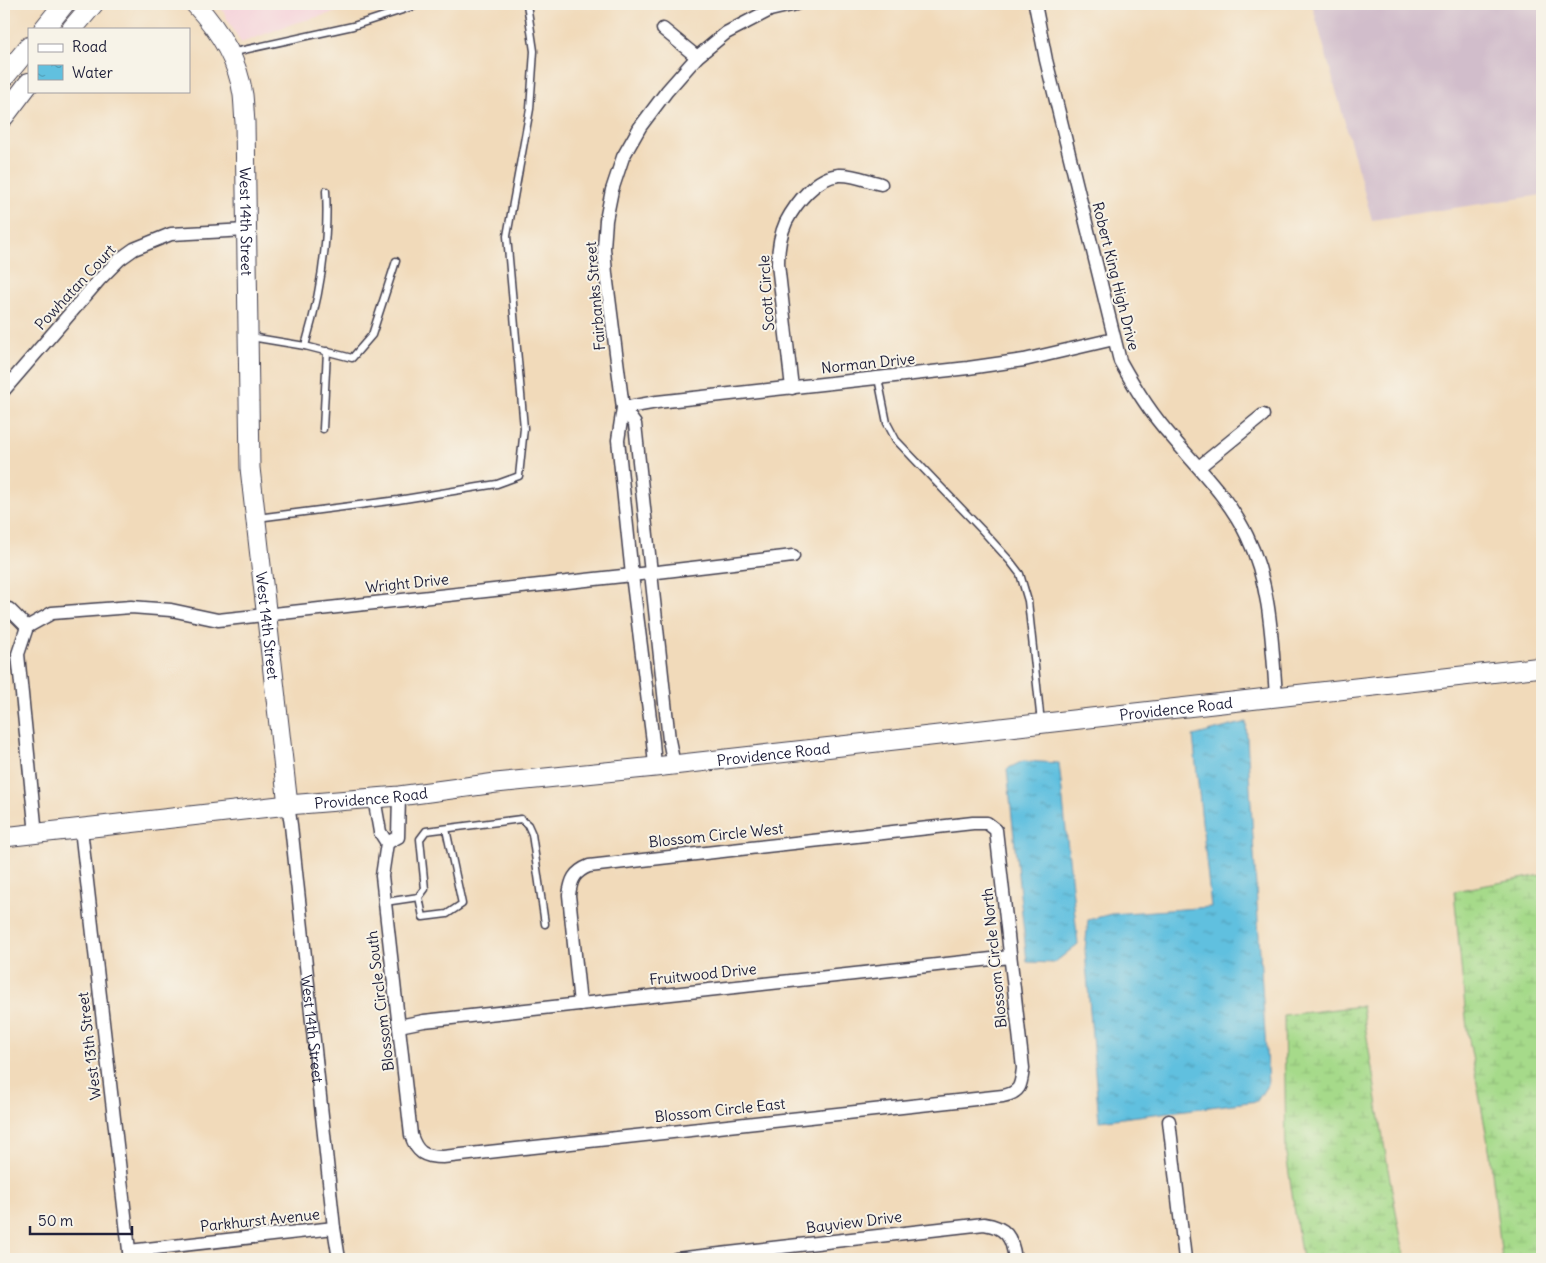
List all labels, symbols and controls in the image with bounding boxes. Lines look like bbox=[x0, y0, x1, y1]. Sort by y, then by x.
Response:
legend bbox=[28, 28, 190, 92]
text: Road bbox=[72, 37, 107, 56]
text: Water bbox=[72, 63, 113, 82]
street label: West 14th Street bbox=[236, 167, 257, 276]
street label: Robert King High Drive bbox=[1088, 200, 1144, 352]
street label: Powhatan Court bbox=[31, 240, 119, 334]
street label: Fairbanks Street bbox=[581, 241, 609, 351]
street label: Scott Circle bbox=[754, 254, 778, 332]
street label: Norman Drive bbox=[820, 349, 916, 377]
street label: Wright Drive bbox=[364, 569, 450, 597]
street label: West 14th Street bbox=[252, 570, 283, 681]
street label: Providence Road bbox=[1118, 692, 1234, 724]
street label: Providence Road bbox=[716, 738, 831, 769]
street label: Providence Road bbox=[313, 783, 429, 812]
street label: Blossom Circle West bbox=[648, 818, 784, 852]
street label: Blossom Circle North bbox=[977, 887, 1011, 1029]
street label: Blossom Circle South bbox=[362, 929, 398, 1072]
street label: Fruitwood Drive bbox=[648, 959, 758, 989]
street label: West 14th Street bbox=[298, 974, 328, 1084]
street label: West 13th Street bbox=[73, 991, 105, 1101]
street label: Blossom Circle East bbox=[654, 1094, 786, 1126]
scale bar bbox=[30, 1203, 132, 1235]
street label: Parkhurst Avenue bbox=[199, 1204, 321, 1236]
street label: Bayview Drive bbox=[805, 1207, 903, 1237]
text: 50 m bbox=[38, 1211, 73, 1230]

